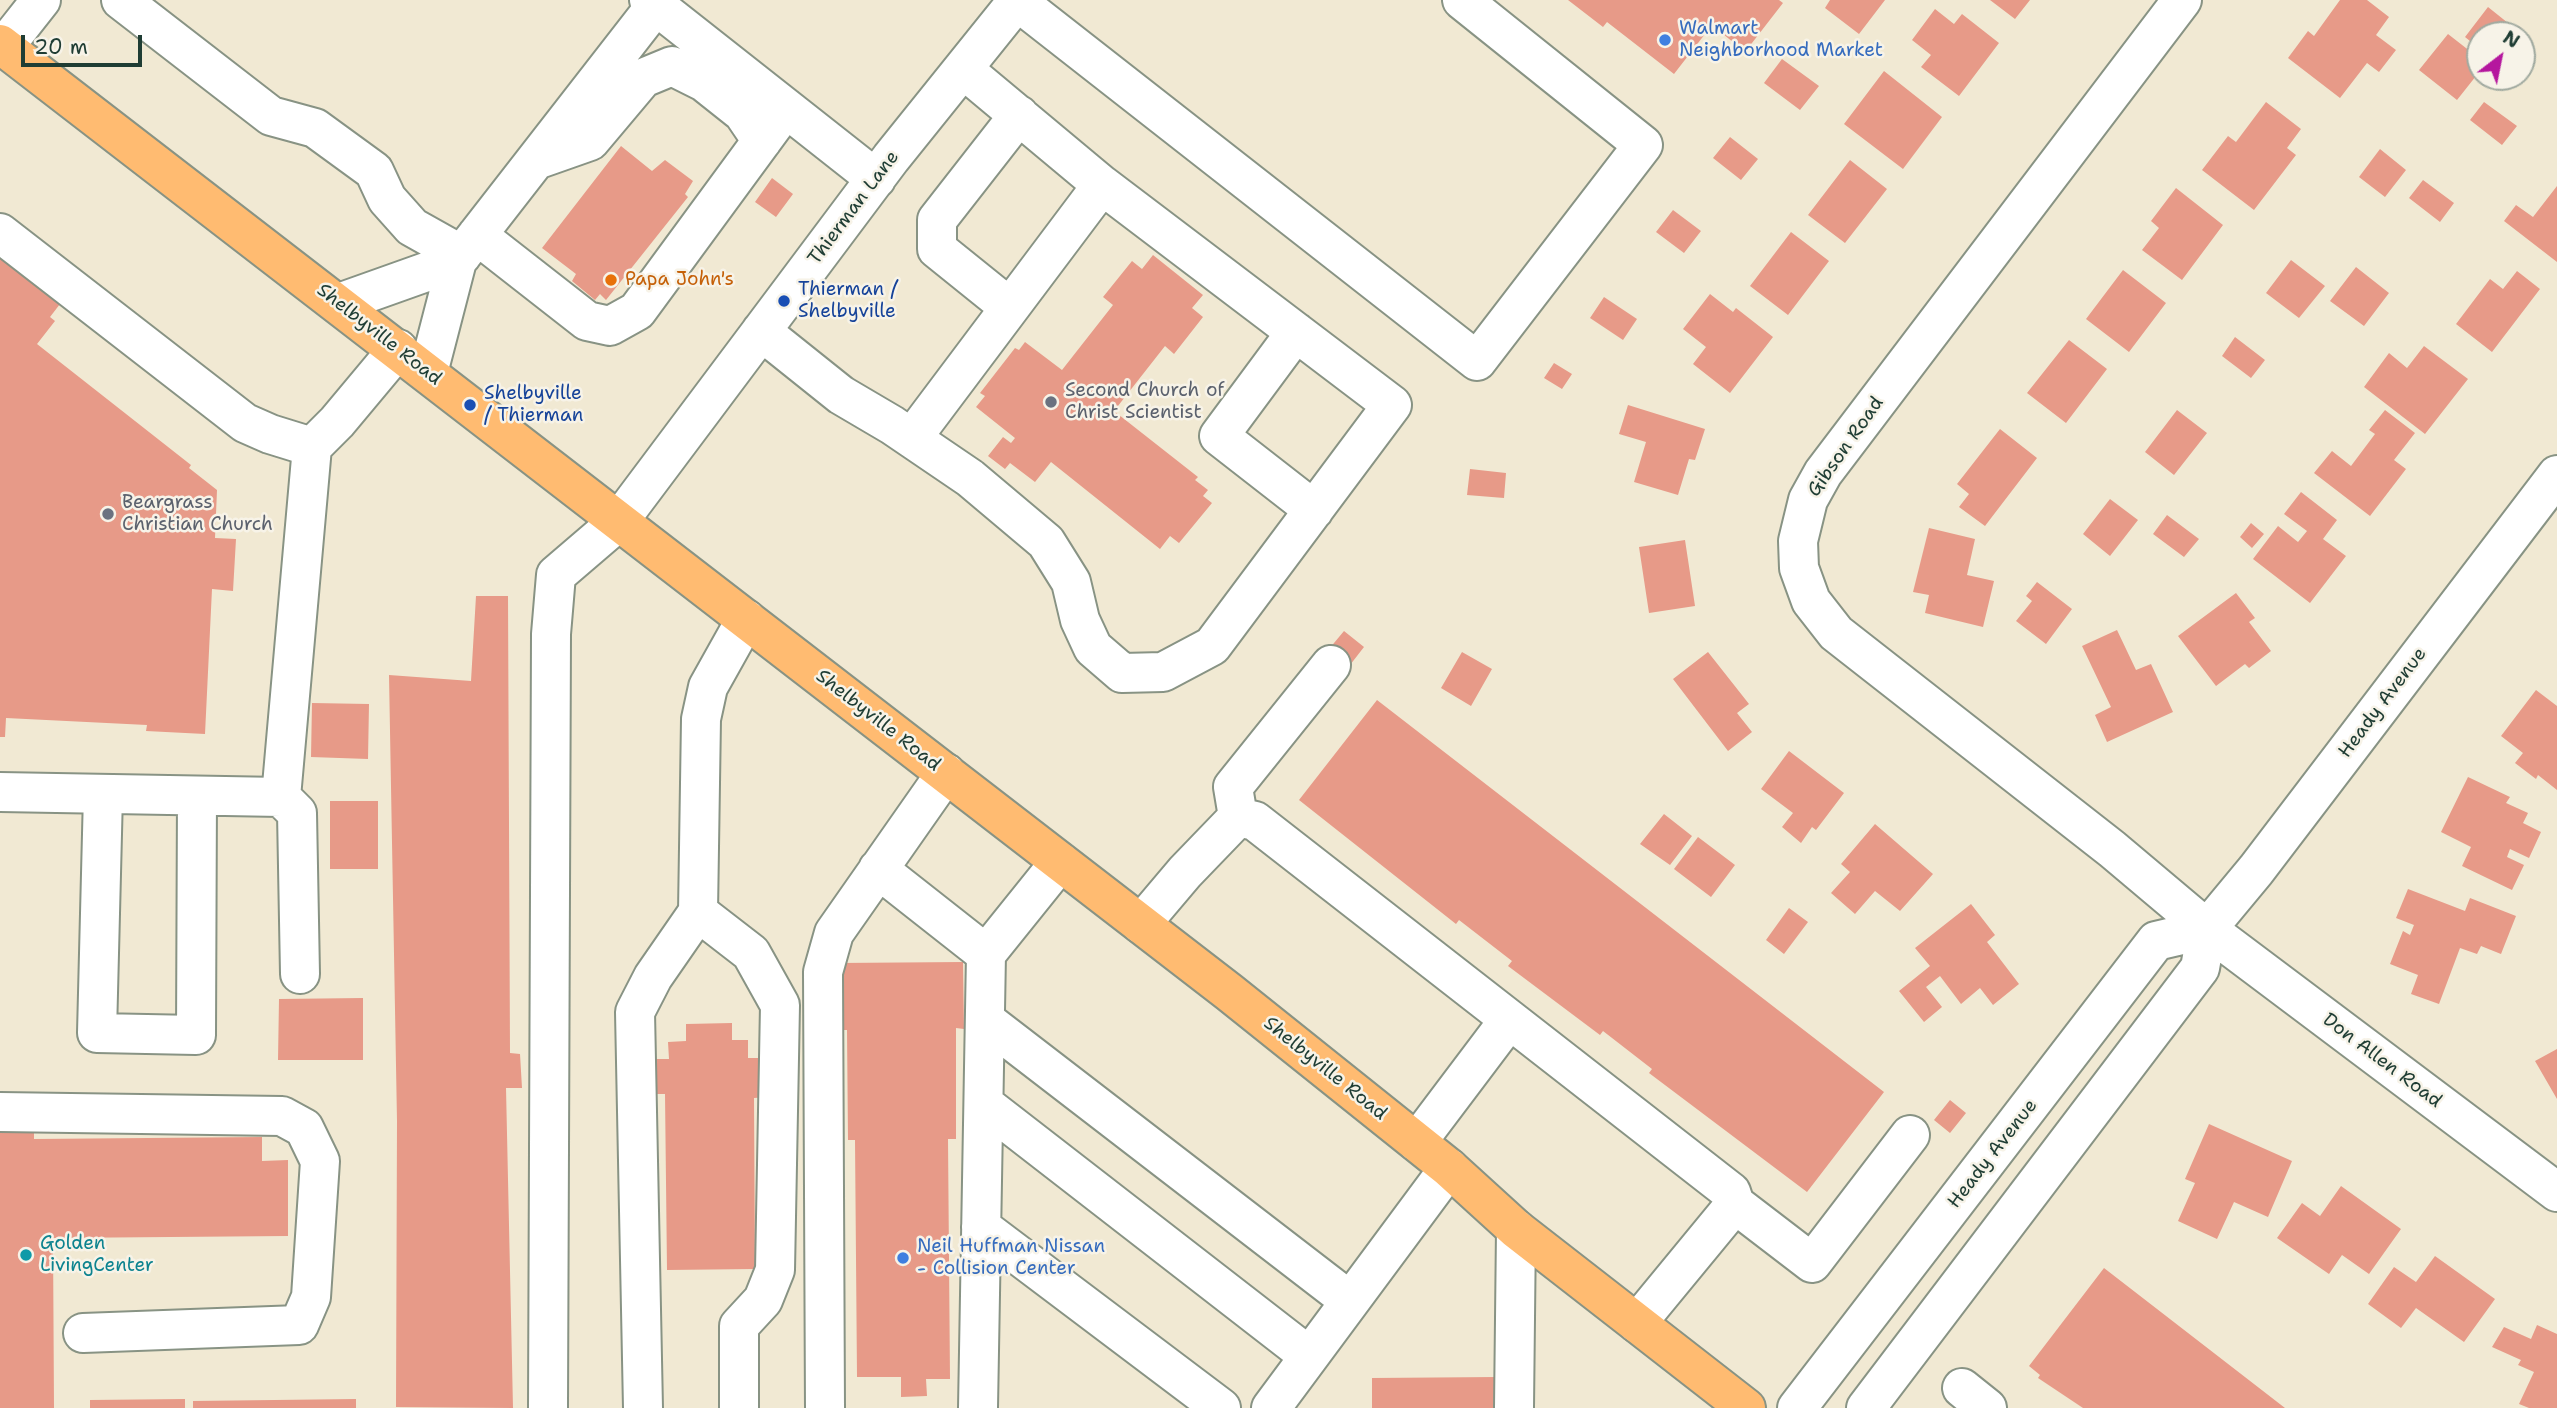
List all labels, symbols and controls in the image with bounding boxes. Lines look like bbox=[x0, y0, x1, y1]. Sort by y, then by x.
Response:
place label: Walmart Neighborhood Market bbox=[1679, 18, 1883, 62]
scale bar bbox=[24, 21, 145, 65]
north arrow bbox=[2466, 21, 2536, 91]
text: N bbox=[2498, 25, 2524, 54]
marker: Walmart Neighborhood Market bbox=[1657, 32, 1673, 48]
text: 20 m bbox=[34, 33, 88, 61]
street label: Thierman Lane bbox=[804, 146, 904, 270]
place label: Papa John's bbox=[625, 269, 734, 291]
marker: Papa John's bbox=[603, 272, 619, 288]
street label: Shelbyville Road bbox=[312, 279, 446, 391]
place label: Thierman / Shelbyville bbox=[798, 279, 897, 323]
marker: Thierman / Shelbyville bbox=[776, 293, 792, 309]
place label: Second Church of Christ Scientist bbox=[1065, 380, 1224, 424]
place label: Shelbyville / Thierman bbox=[484, 383, 583, 427]
street label: Gibson Road bbox=[1803, 393, 1889, 501]
marker: Second Church of Christ Scientist bbox=[1043, 394, 1059, 410]
marker: Shelbyville / Thierman bbox=[462, 397, 478, 413]
place label: Beargrass Christian Church bbox=[122, 492, 273, 536]
marker: Beargrass Christian Church bbox=[100, 506, 116, 522]
street label: Heady Avenue bbox=[2334, 643, 2432, 763]
street label: Shelbyville Road bbox=[811, 665, 945, 777]
street label: Don Allen Road bbox=[2318, 1009, 2446, 1113]
street label: Shelbyville Road bbox=[1259, 1012, 1391, 1126]
street label: Heady Avenue bbox=[1943, 1095, 2043, 1213]
place label: Golden LivingCenter bbox=[40, 1233, 154, 1277]
place label: Neil Huffman Nissan - Collision Center bbox=[917, 1236, 1105, 1280]
marker: Golden LivingCenter bbox=[18, 1247, 34, 1263]
marker: Neil Huffman Nissan - Collision Center bbox=[895, 1250, 911, 1266]

